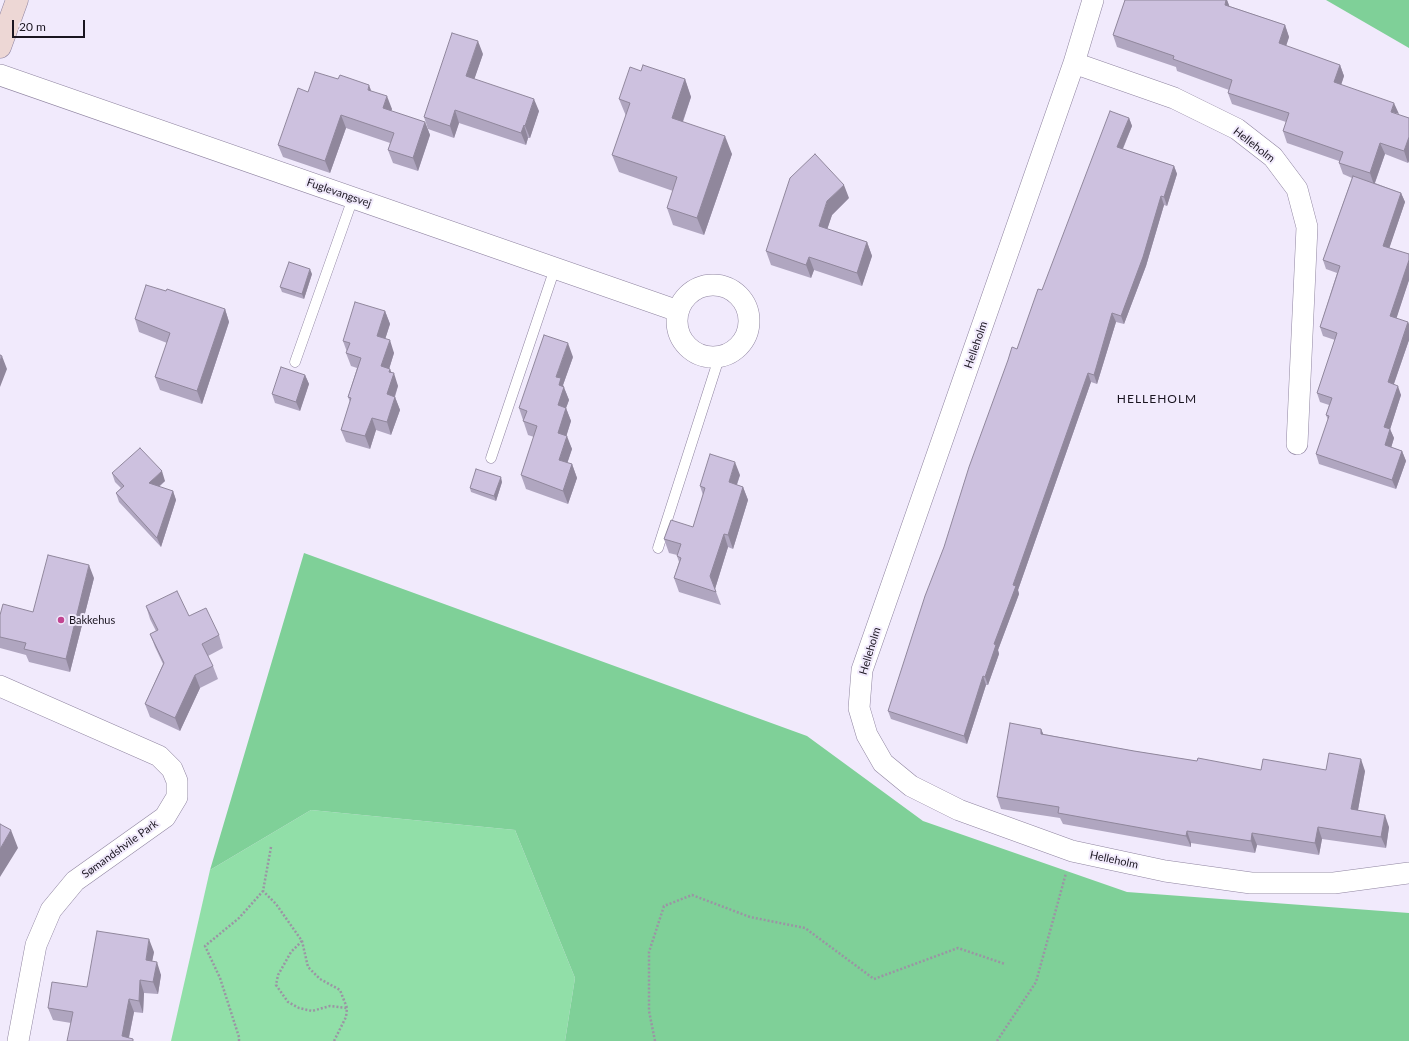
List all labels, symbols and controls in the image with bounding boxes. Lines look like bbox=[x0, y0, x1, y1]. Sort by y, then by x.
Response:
scale bar bbox=[14, 12, 87, 38]
text: 20 m bbox=[19, 19, 46, 34]
street label: Helleholm bbox=[1231, 125, 1277, 165]
street label: Fuglevangsvej bbox=[305, 176, 373, 210]
street label: Helleholm bbox=[962, 320, 990, 370]
district label: HELLEHOLM bbox=[1117, 392, 1197, 406]
place label: Bakkehus bbox=[69, 613, 115, 627]
marker: Bakkehus bbox=[56, 615, 66, 625]
street label: Helleholm bbox=[857, 626, 883, 676]
street label: Sømandshvile Park bbox=[79, 817, 161, 881]
street label: Helleholm bbox=[1089, 848, 1139, 872]

